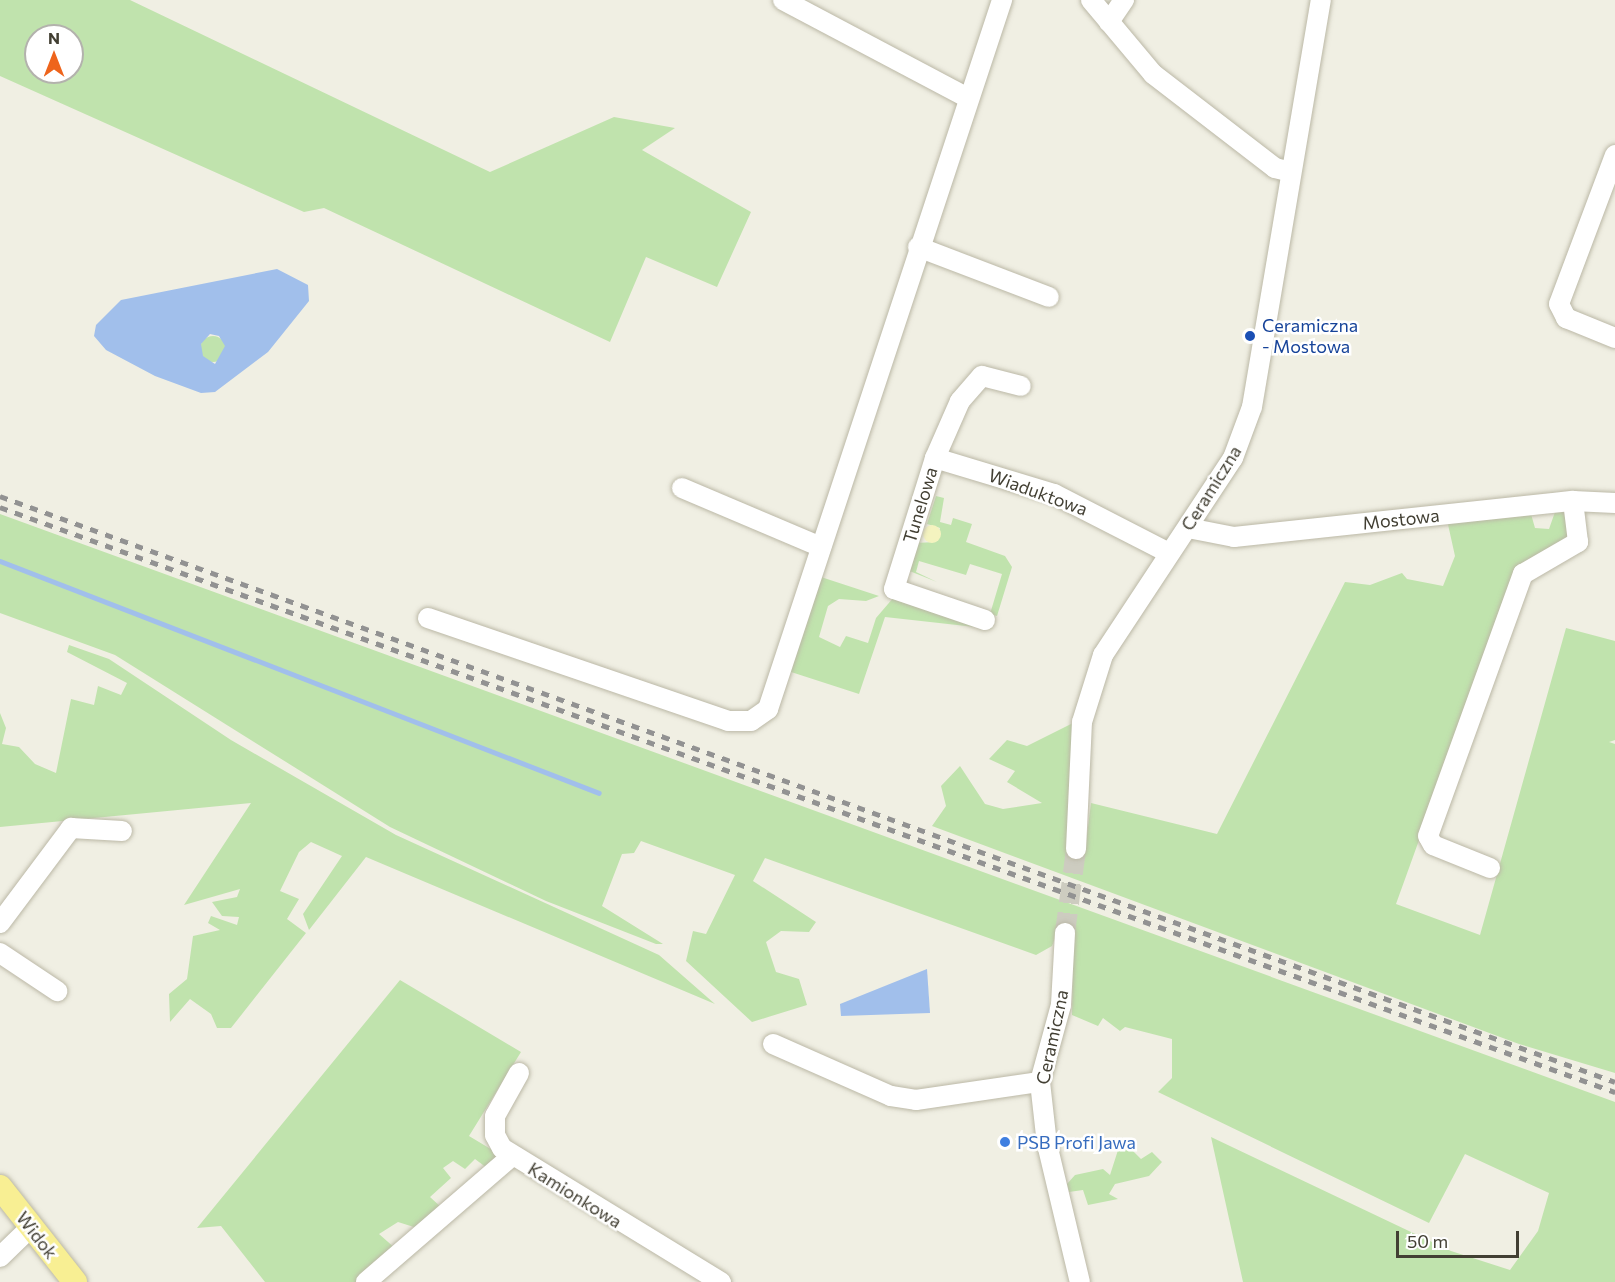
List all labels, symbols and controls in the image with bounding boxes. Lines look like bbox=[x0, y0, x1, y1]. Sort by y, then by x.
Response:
north arrow bbox=[24, 24, 84, 84]
text: N bbox=[48, 28, 60, 47]
place label: Ceramiczna - Mostowa bbox=[1262, 315, 1358, 358]
marker: Ceramiczna - Mostowa bbox=[1243, 329, 1257, 343]
street label: Ceramiczna bbox=[1176, 442, 1246, 534]
street label: Tunelowa bbox=[898, 464, 942, 546]
street label: Wiaduktowa bbox=[985, 464, 1091, 520]
street label: Mostowa bbox=[1361, 504, 1441, 534]
street label: Ceramiczna bbox=[1031, 988, 1073, 1086]
place label: PSB Profi Jawa bbox=[1017, 1131, 1136, 1153]
marker: PSB Profi Jawa bbox=[998, 1135, 1012, 1149]
street label: Kamionkowa bbox=[524, 1158, 626, 1232]
street label: Widok bbox=[12, 1207, 62, 1263]
scale bar bbox=[1399, 1219, 1522, 1257]
text: 50 m bbox=[1407, 1230, 1448, 1252]

